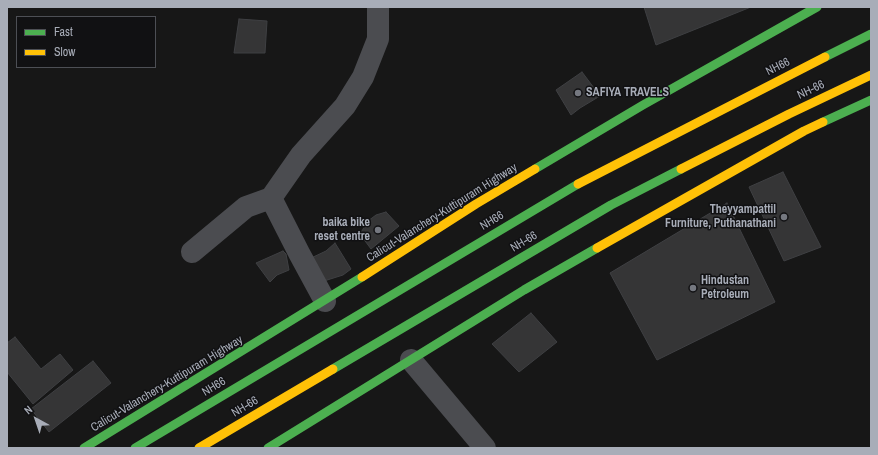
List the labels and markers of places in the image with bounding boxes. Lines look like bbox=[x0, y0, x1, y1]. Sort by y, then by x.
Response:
place label: SAFIYA TRAVELS bbox=[586, 86, 669, 100]
marker: SAFIYA TRAVELS bbox=[573, 88, 583, 98]
place label: Theyyampattil Furniture, Puthanathani bbox=[665, 203, 776, 231]
marker: Theyyampattil Furniture, Puthanathani bbox=[779, 212, 789, 222]
place label: baika bike reset centre bbox=[314, 216, 370, 244]
marker: baika bike reset centre bbox=[373, 225, 383, 235]
place label: Hindustan Petroleum bbox=[701, 274, 749, 302]
marker: Hindustan Petroleum bbox=[688, 283, 698, 293]

